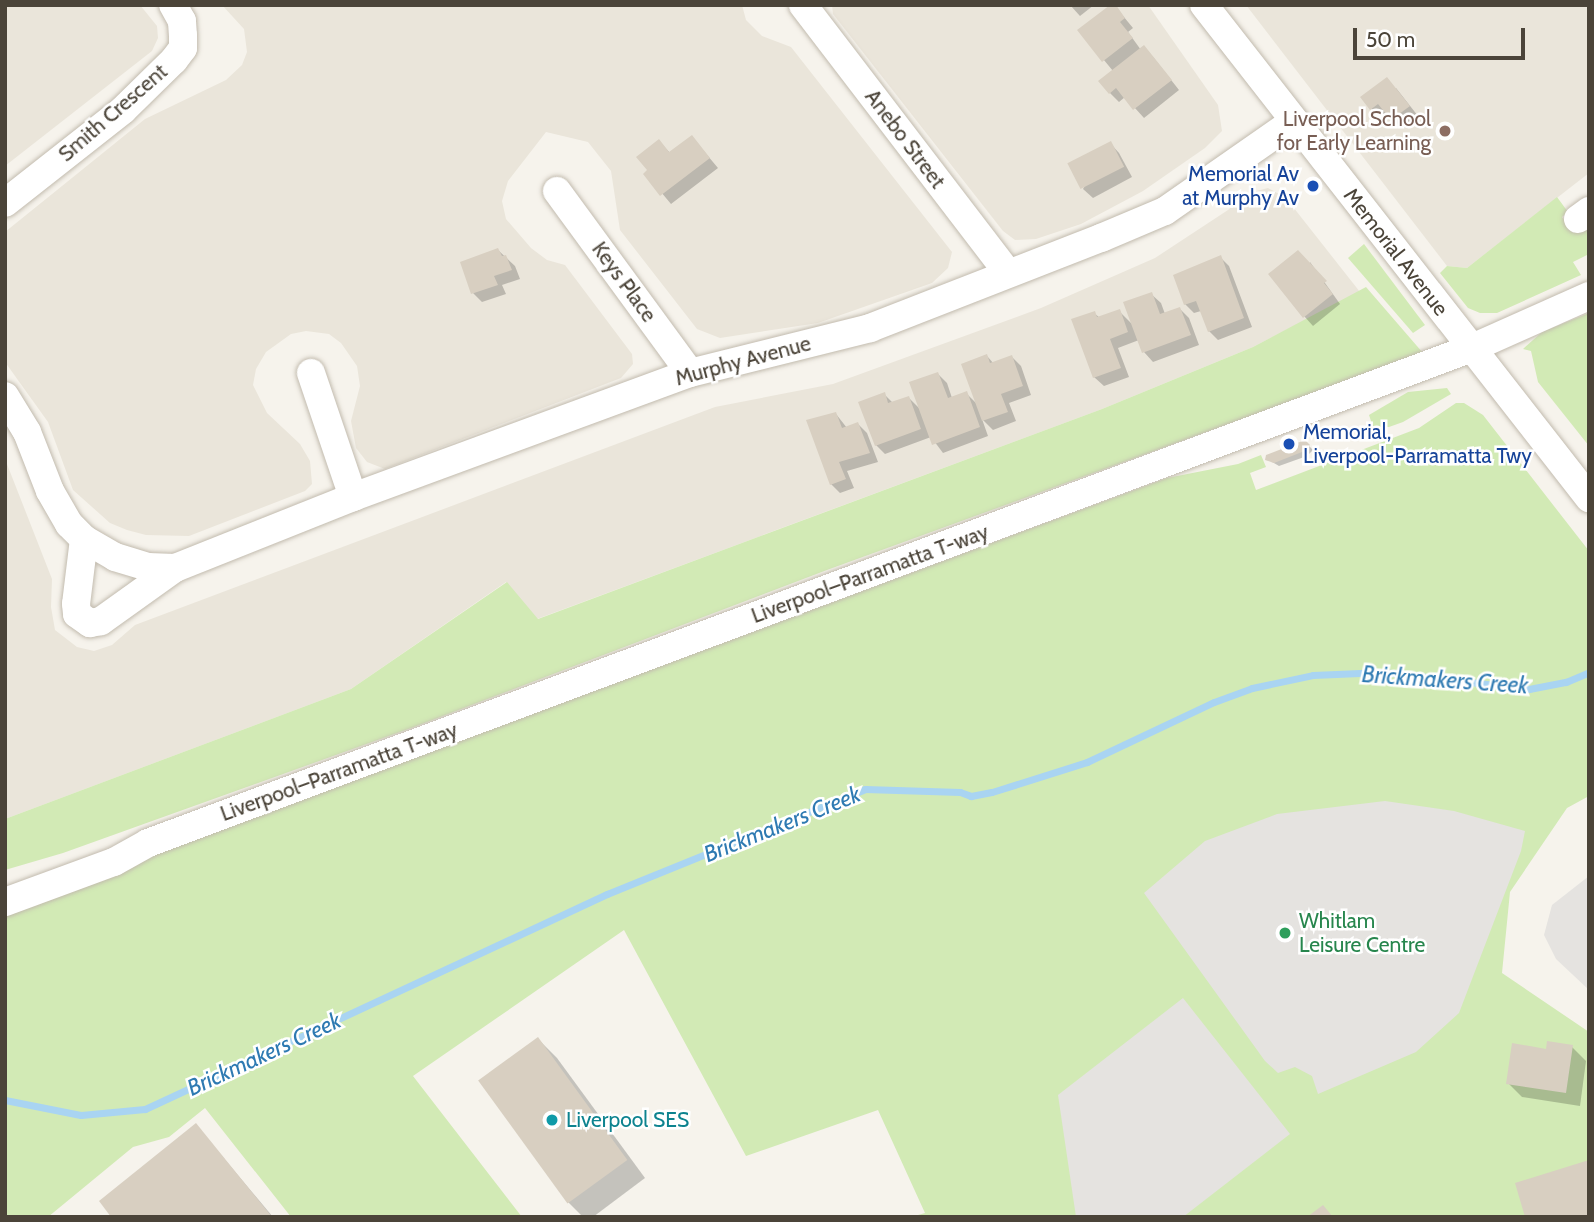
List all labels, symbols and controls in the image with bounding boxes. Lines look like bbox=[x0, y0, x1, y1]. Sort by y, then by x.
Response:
scale bar bbox=[1356, 14, 1528, 58]
text: 50 m bbox=[1366, 27, 1415, 52]
street label: Smith Crescent bbox=[54, 59, 172, 167]
street label: Anebo Street bbox=[860, 85, 950, 193]
place label: Liverpool School for Early Learning bbox=[1277, 106, 1431, 156]
marker: Liverpool School for Early Learning bbox=[1437, 123, 1453, 139]
place label: Memorial Av at Murphy Av bbox=[1182, 161, 1299, 211]
marker: Memorial Av at Murphy Av bbox=[1305, 178, 1321, 194]
street label: Memorial Avenue bbox=[1338, 183, 1454, 321]
street label: Keys Place bbox=[587, 237, 661, 327]
street label: Murphy Avenue bbox=[673, 331, 813, 391]
place label: Memorial, Liverpool-Parramatta Twy bbox=[1303, 419, 1532, 469]
marker: Memorial, Liverpool-Parramatta Twy bbox=[1281, 436, 1297, 452]
street label: Liverpool–Parramatta T-way bbox=[748, 519, 992, 629]
water label: Brickmakers Creek bbox=[1361, 660, 1529, 700]
street label: Liverpool–Parramatta T-way bbox=[217, 717, 461, 827]
water label: Brickmakers Creek bbox=[700, 780, 864, 868]
place label: Whitlam Leisure Centre bbox=[1299, 908, 1425, 958]
marker: Whitlam Leisure Centre bbox=[1277, 925, 1293, 941]
water label: Brickmakers Creek bbox=[183, 1006, 345, 1102]
place label: Liverpool SES bbox=[566, 1107, 689, 1133]
marker: Liverpool SES bbox=[544, 1112, 560, 1128]

